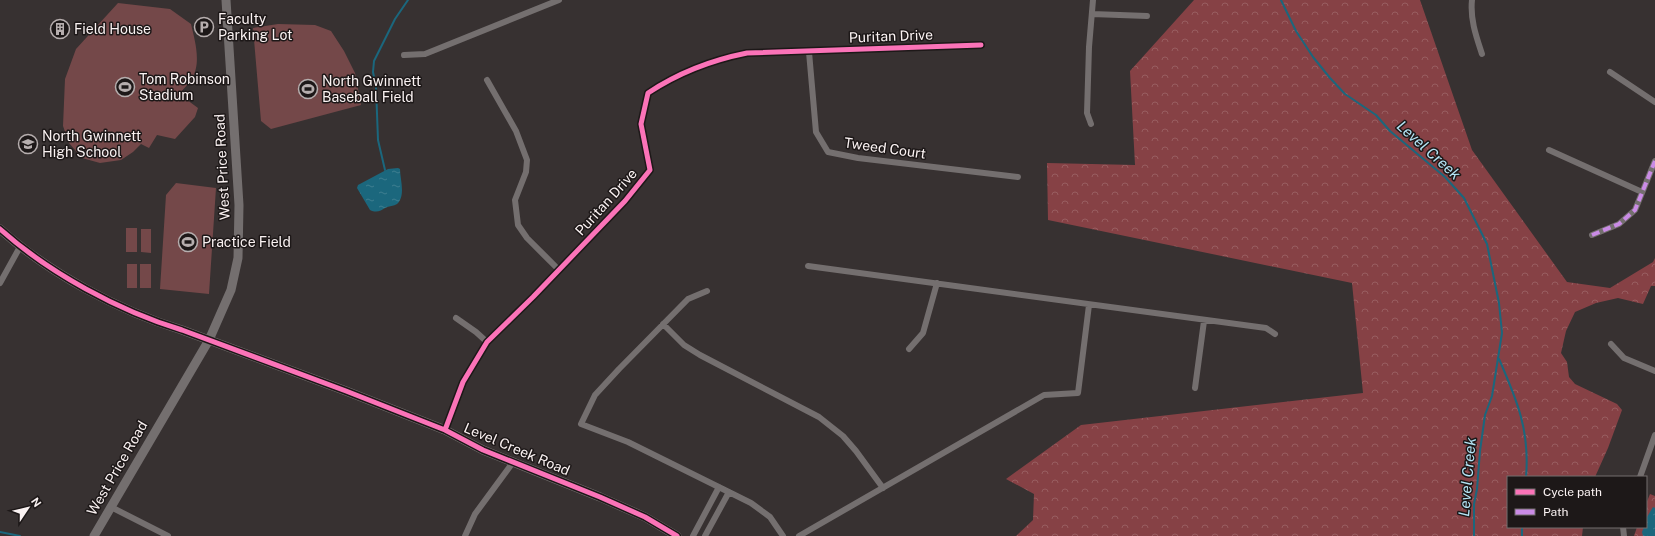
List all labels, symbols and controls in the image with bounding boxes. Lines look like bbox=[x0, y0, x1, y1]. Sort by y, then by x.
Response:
place label: Faculty Parking Lot bbox=[218, 11, 292, 43]
parking icon: Faculty Parking Lot bbox=[193, 16, 215, 38]
building icon: Field House bbox=[49, 18, 71, 40]
place label: Field House bbox=[74, 21, 151, 37]
street label: Puritan Drive bbox=[849, 27, 933, 45]
place label: Tom Robinson Stadium bbox=[139, 71, 230, 103]
place label: North Gwinnett Baseball Field bbox=[322, 73, 421, 105]
sports icon: Tom Robinson Stadium bbox=[114, 76, 136, 98]
sports icon: North Gwinnett Baseball Field bbox=[297, 78, 319, 100]
street label: West Price Road bbox=[211, 114, 233, 220]
water label: Level Creek bbox=[1394, 117, 1465, 183]
place label: North Gwinnett High School bbox=[42, 128, 141, 160]
school or university icon: North Gwinnett High School bbox=[17, 133, 39, 155]
street label: Tweed Court bbox=[843, 134, 927, 162]
street label: Puritan Drive bbox=[572, 165, 640, 239]
sports icon: Practice Field bbox=[177, 231, 199, 253]
place label: Practice Field bbox=[202, 234, 291, 250]
street label: West Price Road bbox=[84, 418, 150, 518]
street label: Level Creek Road bbox=[462, 419, 572, 479]
water label: Level Creek bbox=[1455, 436, 1479, 517]
legend bbox=[1507, 476, 1647, 528]
text: Cycle path bbox=[1543, 485, 1602, 499]
north arrow bbox=[8, 488, 48, 528]
text: N bbox=[29, 495, 44, 509]
text: Path bbox=[1543, 505, 1569, 519]

